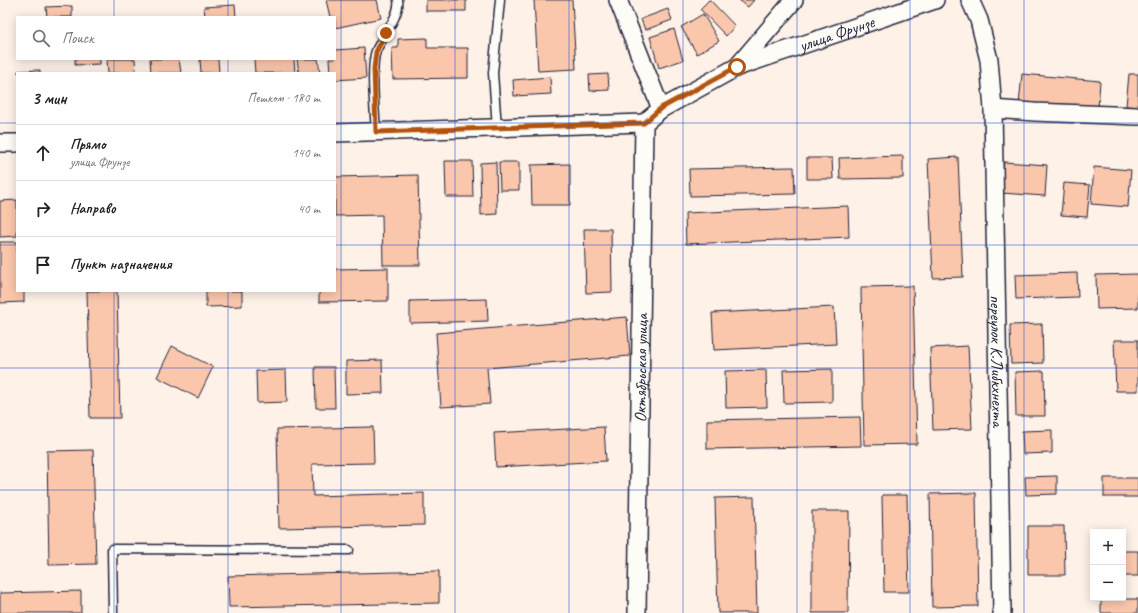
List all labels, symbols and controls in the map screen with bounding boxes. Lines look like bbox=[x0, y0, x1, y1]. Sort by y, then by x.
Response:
street label: улица Фрунзе bbox=[795, 11, 878, 57]
search box bbox=[16, 16, 336, 60]
route end bbox=[377, 24, 395, 42]
icon: search bbox=[30, 27, 52, 49]
text: Поиск bbox=[62, 29, 94, 48]
route start bbox=[728, 58, 746, 76]
text: 3 мин bbox=[32, 88, 67, 109]
text: Пешком · 180 m bbox=[247, 90, 320, 106]
text: Прямо bbox=[70, 135, 106, 154]
icon: ahead bbox=[32, 142, 54, 164]
text: 140 m bbox=[292, 145, 320, 161]
text: улица Фрунзе bbox=[70, 154, 130, 170]
icon: right bbox=[32, 198, 54, 220]
text: Направо bbox=[70, 199, 116, 218]
text: 40 m bbox=[298, 201, 320, 217]
icon: arrive bbox=[32, 254, 54, 276]
text: Пункт назначения bbox=[70, 255, 172, 274]
street label: переулок К.Либкхнехта bbox=[985, 295, 1009, 429]
street label: Октябрьская улица bbox=[630, 311, 652, 423]
map controls bbox=[1090, 529, 1126, 601]
button: + bbox=[1090, 529, 1126, 565]
button: − bbox=[1090, 565, 1126, 601]

